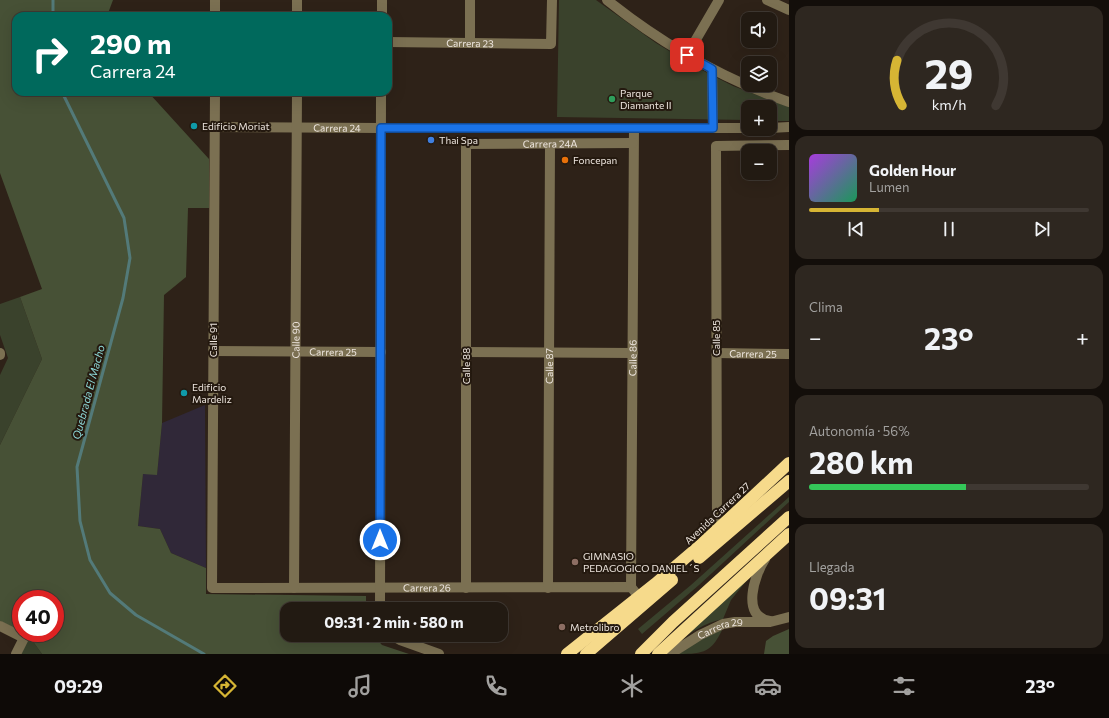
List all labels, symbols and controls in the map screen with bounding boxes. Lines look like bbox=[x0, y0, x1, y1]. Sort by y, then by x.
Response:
map controls bbox=[741, 12, 777, 180]
button: sound bbox=[741, 12, 777, 48]
text: 290 m bbox=[90, 26, 171, 60]
icon: right bbox=[24, 28, 76, 80]
street label: Carrera 23 bbox=[446, 37, 494, 49]
pin bbox=[670, 38, 704, 72]
icon: arrive bbox=[676, 44, 698, 66]
text: 29 bbox=[924, 47, 974, 98]
button: layers bbox=[741, 56, 777, 92]
text: Carrera 24 bbox=[90, 60, 176, 82]
place label: Parque Diamante II bbox=[620, 87, 672, 111]
marker: Parque Diamante II bbox=[607, 94, 617, 104]
text: km/h bbox=[932, 94, 966, 112]
button: + bbox=[741, 100, 777, 136]
place label: Edificio Moriat bbox=[202, 120, 270, 132]
marker: Edificio Moriat bbox=[189, 121, 199, 131]
street label: Carrera 24 bbox=[313, 122, 361, 134]
place label: Thai Spa bbox=[439, 134, 478, 146]
marker: Thai Spa bbox=[426, 135, 436, 145]
street label: Carrera 24A bbox=[523, 137, 577, 150]
button: − bbox=[741, 144, 777, 180]
place label: Foncepan bbox=[573, 154, 617, 166]
marker: Foncepan bbox=[560, 155, 570, 165]
text: Golden Hour bbox=[869, 161, 956, 179]
text: Lumen bbox=[869, 179, 909, 195]
icon: previous bbox=[845, 218, 867, 240]
icon: pause bbox=[938, 218, 960, 240]
icon: next bbox=[1031, 218, 1053, 240]
text: Clima bbox=[809, 299, 843, 315]
text: 23° bbox=[924, 319, 974, 356]
street label: Calle 85 bbox=[710, 320, 722, 356]
street label: Calle 90 bbox=[289, 321, 302, 359]
street label: Calle 91 bbox=[207, 323, 219, 357]
text: − bbox=[809, 324, 822, 351]
text: + bbox=[1076, 324, 1089, 351]
street label: Calle 86 bbox=[626, 340, 639, 376]
water label: Quebrada El Macho bbox=[69, 343, 107, 441]
street label: Carrera 25 bbox=[309, 346, 357, 358]
street label: Carrera 25 bbox=[729, 347, 777, 360]
street label: Calle 88 bbox=[460, 348, 472, 384]
street label: Calle 87 bbox=[543, 348, 555, 384]
place label: Edificio Mardeliz bbox=[192, 381, 232, 405]
marker: Edificio Mardeliz bbox=[179, 388, 189, 398]
text: Autonomía · 56% bbox=[809, 423, 910, 439]
text: 280 km bbox=[809, 443, 914, 480]
street label: Avenida Carrera 27 bbox=[682, 480, 752, 546]
position arrow bbox=[359, 519, 401, 561]
place label: GIMNASIO PEDAGOGICO DANIEL´S bbox=[583, 550, 699, 574]
marker: GIMNASIO PEDAGOGICO DANIEL´S bbox=[570, 557, 580, 567]
text: Llegada bbox=[809, 559, 855, 575]
text: 09:31 bbox=[809, 579, 886, 616]
street label: Carrera 26 bbox=[403, 581, 451, 594]
speed limit sign: 40 bbox=[12, 590, 64, 642]
text: 09:31 · 2 min · 580 m bbox=[324, 613, 464, 631]
street label: Carrera 29 bbox=[695, 616, 743, 641]
place label: Metrolibro bbox=[570, 621, 619, 633]
marker: Metrolibro bbox=[557, 622, 567, 632]
icon: directions bbox=[211, 672, 239, 700]
icon: music bbox=[346, 672, 374, 700]
icon: phone bbox=[482, 672, 510, 700]
icon: climate bbox=[618, 672, 646, 700]
icon: car bbox=[754, 672, 782, 700]
icon: filters bbox=[890, 672, 918, 700]
text: 09:29 bbox=[54, 675, 103, 697]
text: 23° bbox=[1025, 675, 1055, 697]

